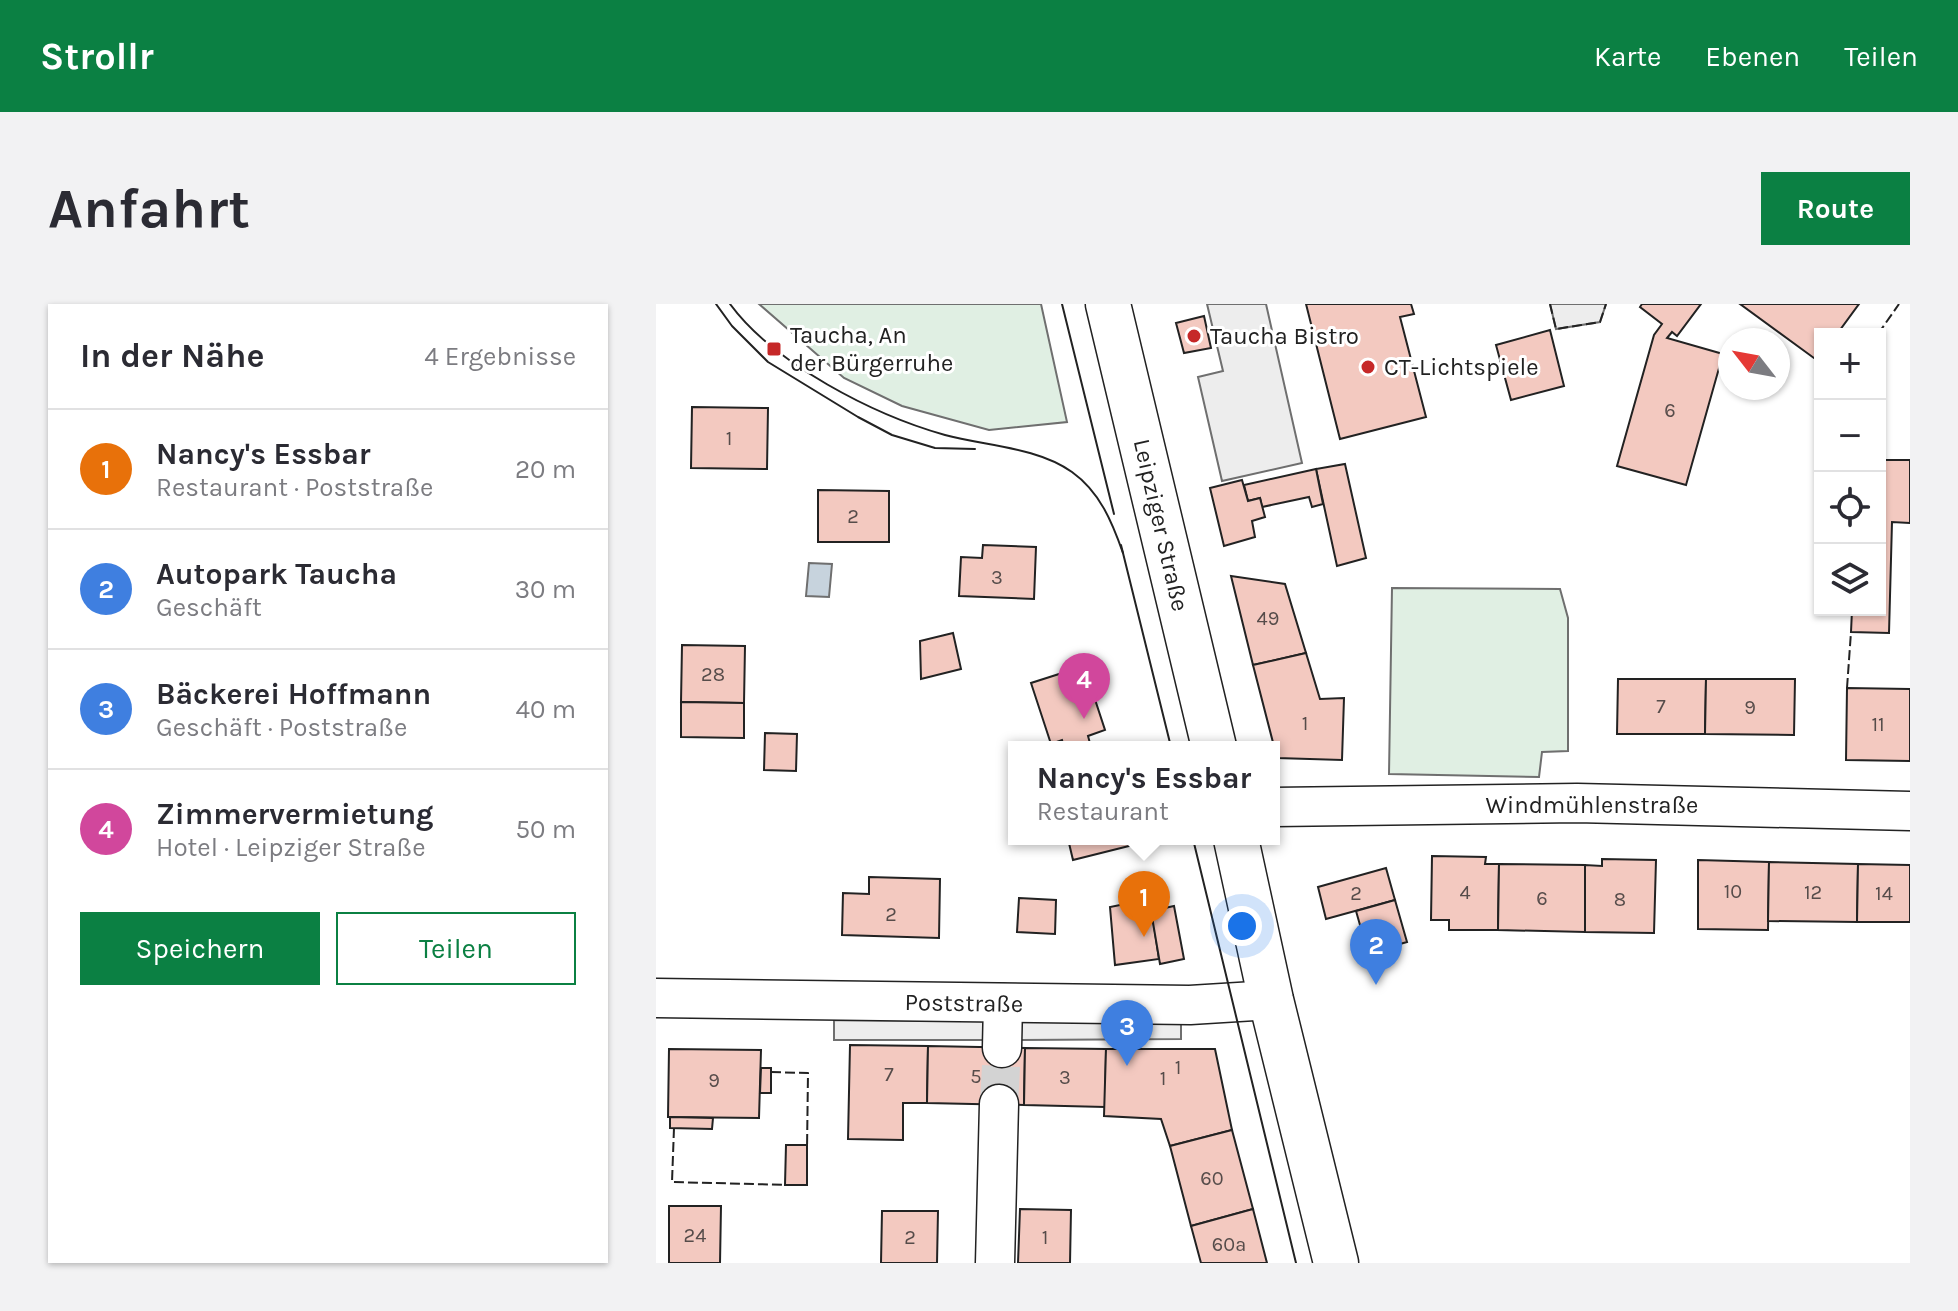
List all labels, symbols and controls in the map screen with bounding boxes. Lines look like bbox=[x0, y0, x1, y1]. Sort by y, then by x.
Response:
text: Strollr bbox=[40, 34, 154, 79]
text: Karte bbox=[1594, 40, 1661, 73]
text: Ebenen bbox=[1705, 40, 1800, 73]
text: Teilen bbox=[1844, 40, 1918, 73]
button: Route bbox=[1761, 172, 1910, 245]
text: Anfahrt bbox=[48, 176, 250, 241]
place label: Taucha, An der Bürgerruhe bbox=[790, 321, 953, 377]
place label: Taucha Bistro bbox=[1210, 322, 1359, 350]
marker: Taucha Bistro bbox=[1185, 327, 1203, 345]
north arrow bbox=[1718, 328, 1790, 400]
map controls bbox=[1814, 328, 1886, 616]
button: + bbox=[1814, 328, 1886, 400]
text: In der Nähe bbox=[80, 336, 264, 376]
marker: Taucha, An der Bürgerruhe bbox=[765, 340, 783, 358]
text: 4 Ergebnisse bbox=[424, 341, 576, 372]
place label: CT-Lichtspiele bbox=[1384, 353, 1539, 381]
marker: CT-Lichtspiele bbox=[1359, 358, 1377, 376]
house number: 6 bbox=[1664, 399, 1676, 422]
button: − bbox=[1814, 400, 1886, 472]
house number: 1 bbox=[726, 427, 732, 450]
text: Nancy's Essbar bbox=[156, 436, 371, 472]
street label: Leipziger Straße bbox=[1128, 436, 1194, 614]
text: 1 bbox=[101, 454, 111, 485]
text: 20 m bbox=[515, 454, 576, 485]
text: Restaurant · Poststraße bbox=[156, 472, 433, 503]
button: locate bbox=[1814, 472, 1886, 544]
house number: 2 bbox=[847, 505, 859, 528]
button: layers bbox=[1814, 544, 1886, 616]
text: Autopark Taucha bbox=[156, 556, 397, 592]
house number: 3 bbox=[991, 566, 1003, 589]
text: 2 bbox=[98, 574, 114, 605]
text: 30 m bbox=[515, 574, 576, 605]
text: Geschäft bbox=[156, 592, 262, 623]
house number: 49 bbox=[1257, 607, 1279, 630]
pin: 4 bbox=[1058, 653, 1110, 719]
house number: 28 bbox=[701, 663, 725, 686]
text: Bäckerei Hoffmann bbox=[156, 676, 431, 712]
text: 3 bbox=[98, 694, 114, 725]
text: 40 m bbox=[516, 694, 576, 725]
house number: 7 bbox=[1656, 695, 1666, 718]
house number: 9 bbox=[1744, 696, 1756, 719]
text: Geschäft · Poststraße bbox=[156, 712, 407, 743]
house number: 1 bbox=[1302, 712, 1308, 735]
house number: 11 bbox=[1871, 713, 1885, 736]
popup bbox=[1008, 741, 1280, 845]
text: Nancy's Essbar bbox=[1037, 760, 1251, 796]
street label: Windmühlenstraße bbox=[1486, 791, 1698, 819]
text: Zimmervermietung bbox=[156, 796, 434, 832]
text: Restaurant bbox=[1037, 796, 1169, 827]
text: 4 bbox=[98, 814, 114, 845]
text: 50 m bbox=[515, 814, 576, 845]
text: Hotel · Leipziger Straße bbox=[156, 832, 426, 863]
pin: 1 bbox=[1118, 871, 1170, 937]
house number: 10 bbox=[1724, 880, 1742, 903]
house number: 4 bbox=[1459, 881, 1471, 904]
house number: 12 bbox=[1804, 881, 1822, 904]
house number: 2 bbox=[1350, 882, 1362, 905]
house number: 14 bbox=[1875, 882, 1893, 905]
house number: 6 bbox=[1536, 887, 1548, 910]
house number: 8 bbox=[1614, 888, 1626, 911]
house number: 2 bbox=[885, 903, 897, 926]
your location bbox=[1222, 906, 1262, 946]
button: Speichern bbox=[80, 912, 320, 985]
button: Teilen bbox=[336, 912, 576, 985]
pin: 2 bbox=[1350, 919, 1402, 985]
street label: Poststraße bbox=[904, 988, 1024, 1018]
pin: 3 bbox=[1101, 1000, 1153, 1066]
house number: 1 bbox=[1175, 1056, 1181, 1079]
house number: 7 bbox=[884, 1063, 894, 1086]
house number: 5 bbox=[970, 1065, 982, 1088]
house number: 3 bbox=[1059, 1066, 1071, 1089]
house number: 1 bbox=[1160, 1067, 1166, 1090]
house number: 9 bbox=[708, 1069, 720, 1092]
house number: 60 bbox=[1200, 1167, 1224, 1190]
house number: 24 bbox=[684, 1224, 706, 1247]
house number: 2 bbox=[904, 1226, 916, 1249]
house number: 1 bbox=[1042, 1226, 1048, 1249]
house number: 60a bbox=[1212, 1233, 1246, 1256]

